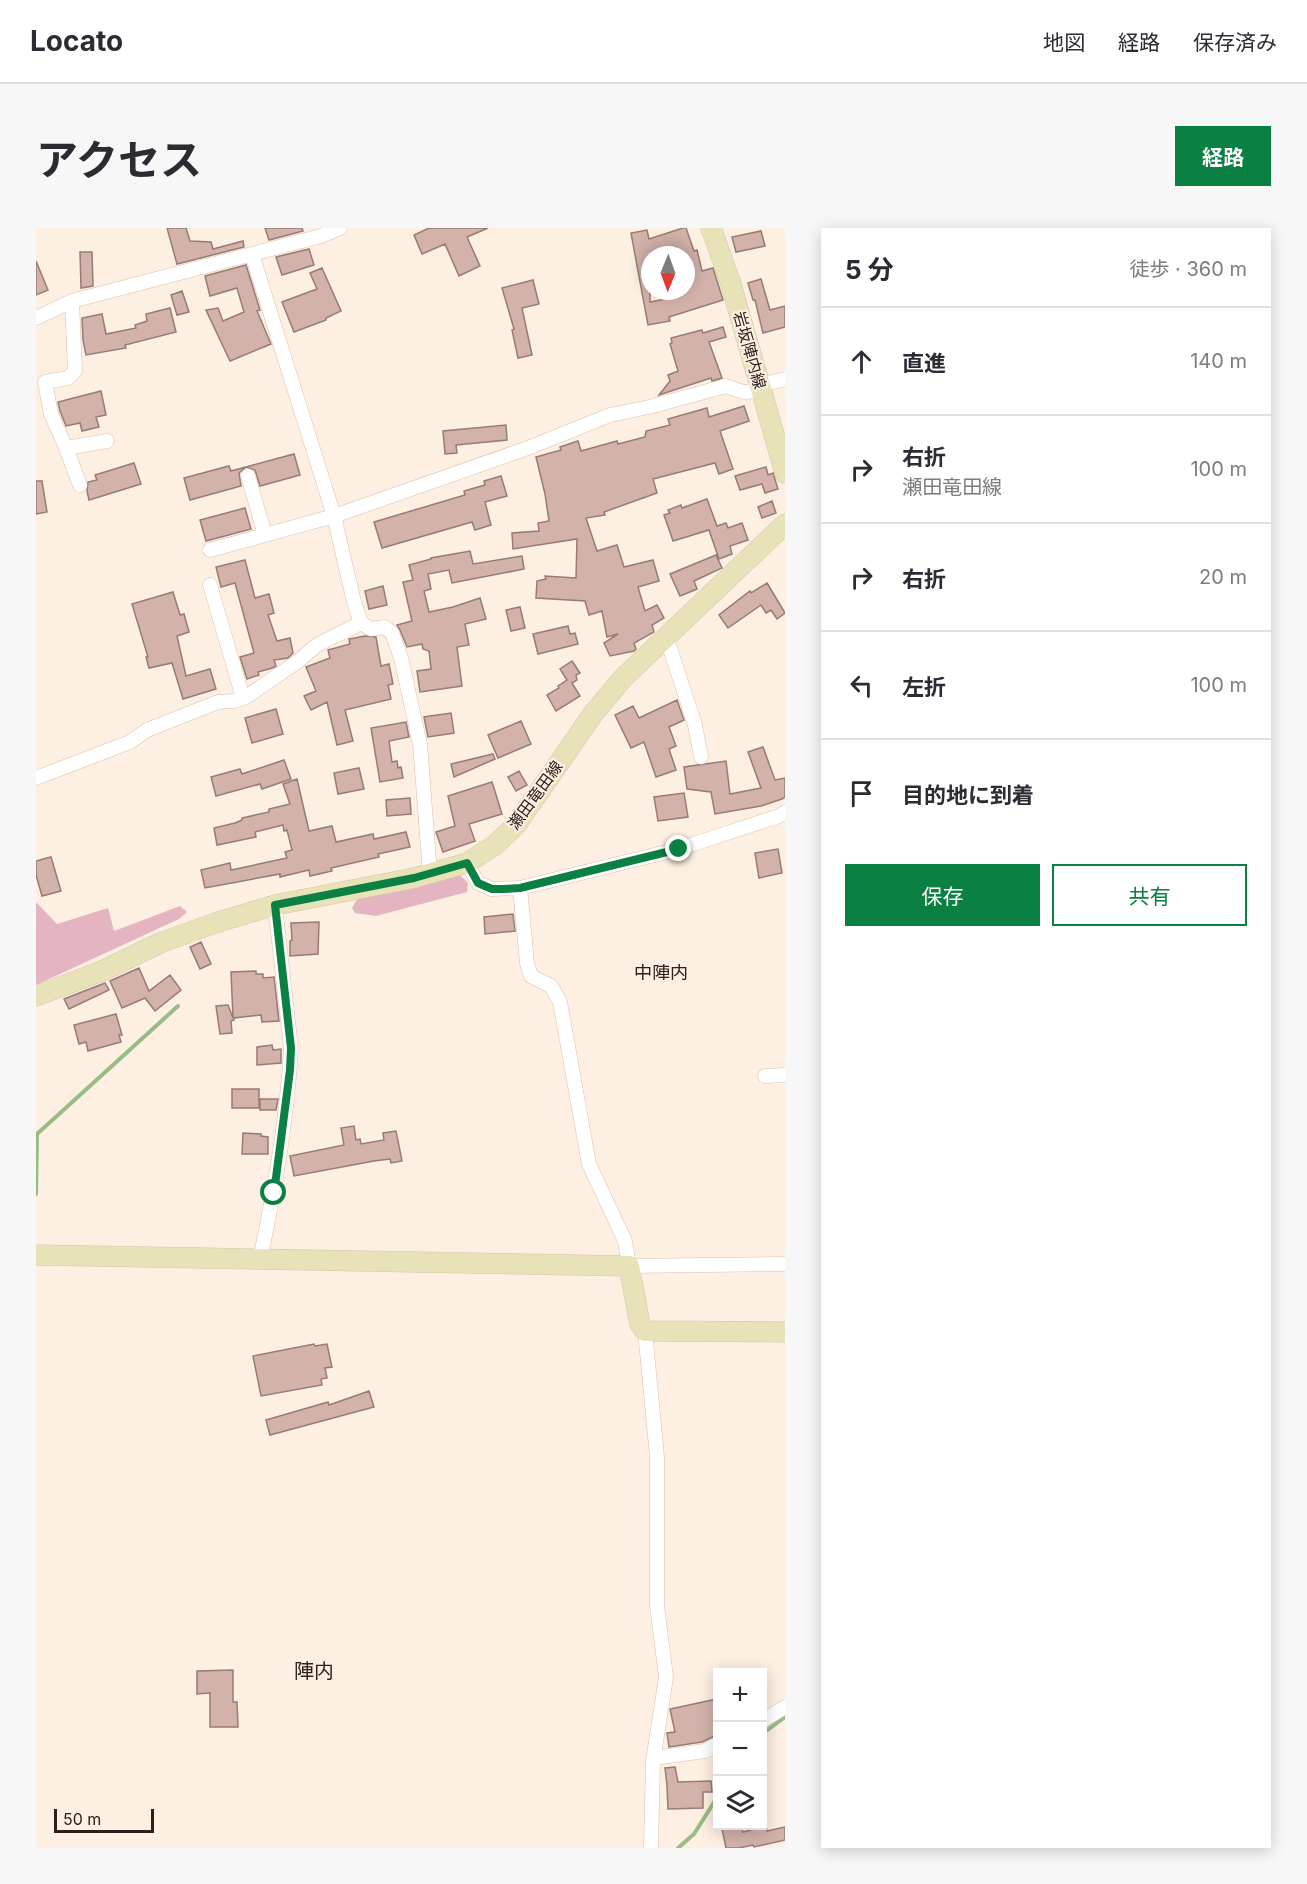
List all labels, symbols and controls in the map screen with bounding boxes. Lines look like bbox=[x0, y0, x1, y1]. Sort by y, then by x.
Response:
text: Locato bbox=[30, 24, 123, 58]
text: 地図 bbox=[1043, 30, 1085, 55]
text: 経路 bbox=[1118, 30, 1160, 55]
text: 保存済み bbox=[1193, 30, 1277, 55]
button: 経路 bbox=[1175, 126, 1271, 186]
text: アクセス bbox=[36, 134, 202, 185]
north arrow bbox=[641, 246, 695, 300]
text: 5 分 bbox=[845, 254, 894, 285]
text: 徒歩 · 360 m bbox=[1129, 257, 1247, 281]
street label: 岩坂陣内線 bbox=[729, 309, 771, 391]
icon: ahead bbox=[845, 345, 878, 378]
text: 140 m bbox=[1190, 349, 1247, 373]
text: 直進 bbox=[902, 350, 946, 376]
text: 右折 bbox=[902, 444, 946, 470]
icon: right bbox=[845, 453, 878, 486]
text: 100 m bbox=[1190, 457, 1247, 481]
text: 瀬田竜田線 bbox=[902, 475, 1002, 499]
icon: right bbox=[845, 561, 878, 594]
text: 20 m bbox=[1199, 565, 1247, 589]
text: 右折 bbox=[902, 566, 946, 592]
icon: left bbox=[845, 669, 878, 702]
text: 100 m bbox=[1190, 673, 1247, 697]
text: 左折 bbox=[902, 674, 946, 700]
street label: 瀬田竜田線 bbox=[503, 757, 567, 833]
icon: arrive bbox=[845, 777, 878, 810]
text: 目的地に到着 bbox=[902, 782, 1034, 808]
route end bbox=[665, 835, 691, 861]
button: 保存 bbox=[845, 864, 1040, 926]
button: 共有 bbox=[1052, 864, 1247, 926]
district label: 中陣内 bbox=[634, 962, 688, 983]
route start bbox=[260, 1179, 286, 1205]
district label: 陣内 bbox=[294, 1659, 334, 1683]
map controls bbox=[713, 1668, 767, 1830]
button: + bbox=[713, 1668, 767, 1722]
button: − bbox=[713, 1722, 767, 1776]
button: layers bbox=[713, 1776, 767, 1830]
scale bar bbox=[54, 1806, 154, 1834]
text: 50 m bbox=[63, 1809, 101, 1829]

